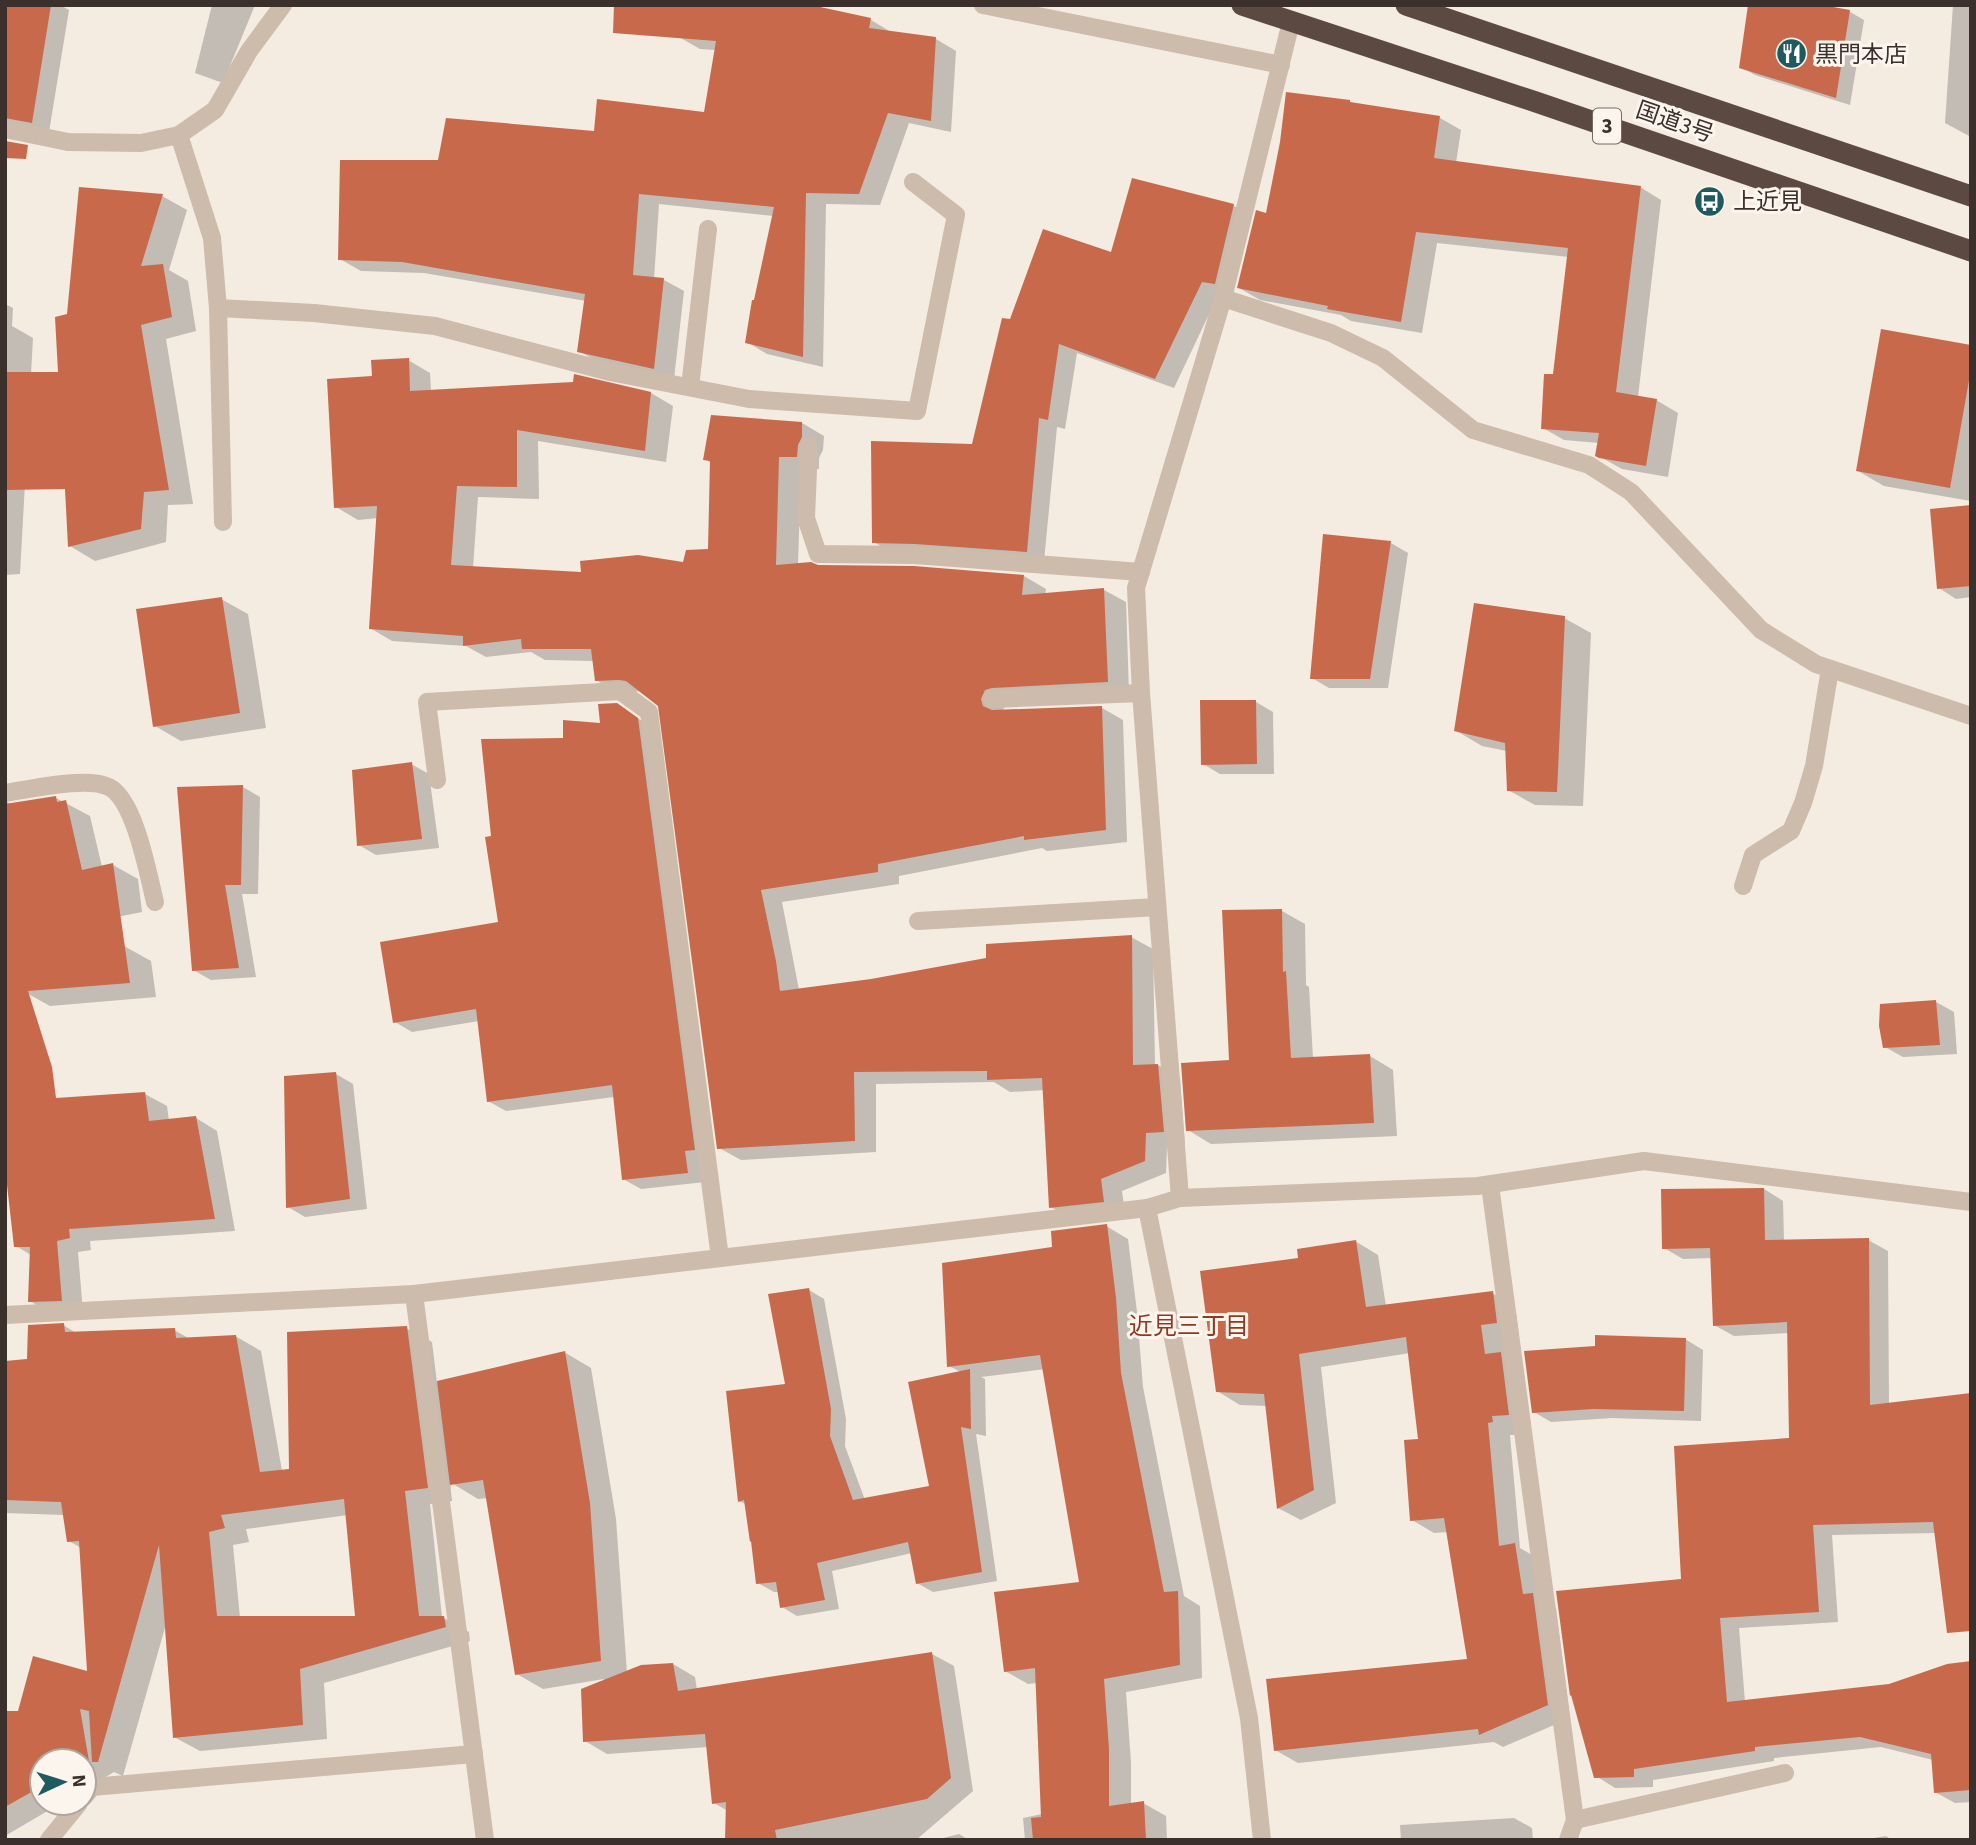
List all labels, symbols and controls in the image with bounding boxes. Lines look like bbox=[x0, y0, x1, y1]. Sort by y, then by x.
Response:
restaurant icon: 黒門本店 bbox=[1775, 37, 1809, 71]
place label: 黒門本店 bbox=[1815, 38, 1907, 71]
street label: 国道3号 bbox=[1632, 93, 1718, 151]
road number: 3 bbox=[1593, 108, 1621, 144]
bus stop icon: 上近見 bbox=[1693, 184, 1727, 218]
place label: 上近見 bbox=[1733, 185, 1802, 218]
district label: 近見三丁目 bbox=[1129, 1309, 1249, 1344]
north arrow bbox=[28, 1747, 98, 1817]
text: N bbox=[65, 1774, 92, 1788]

